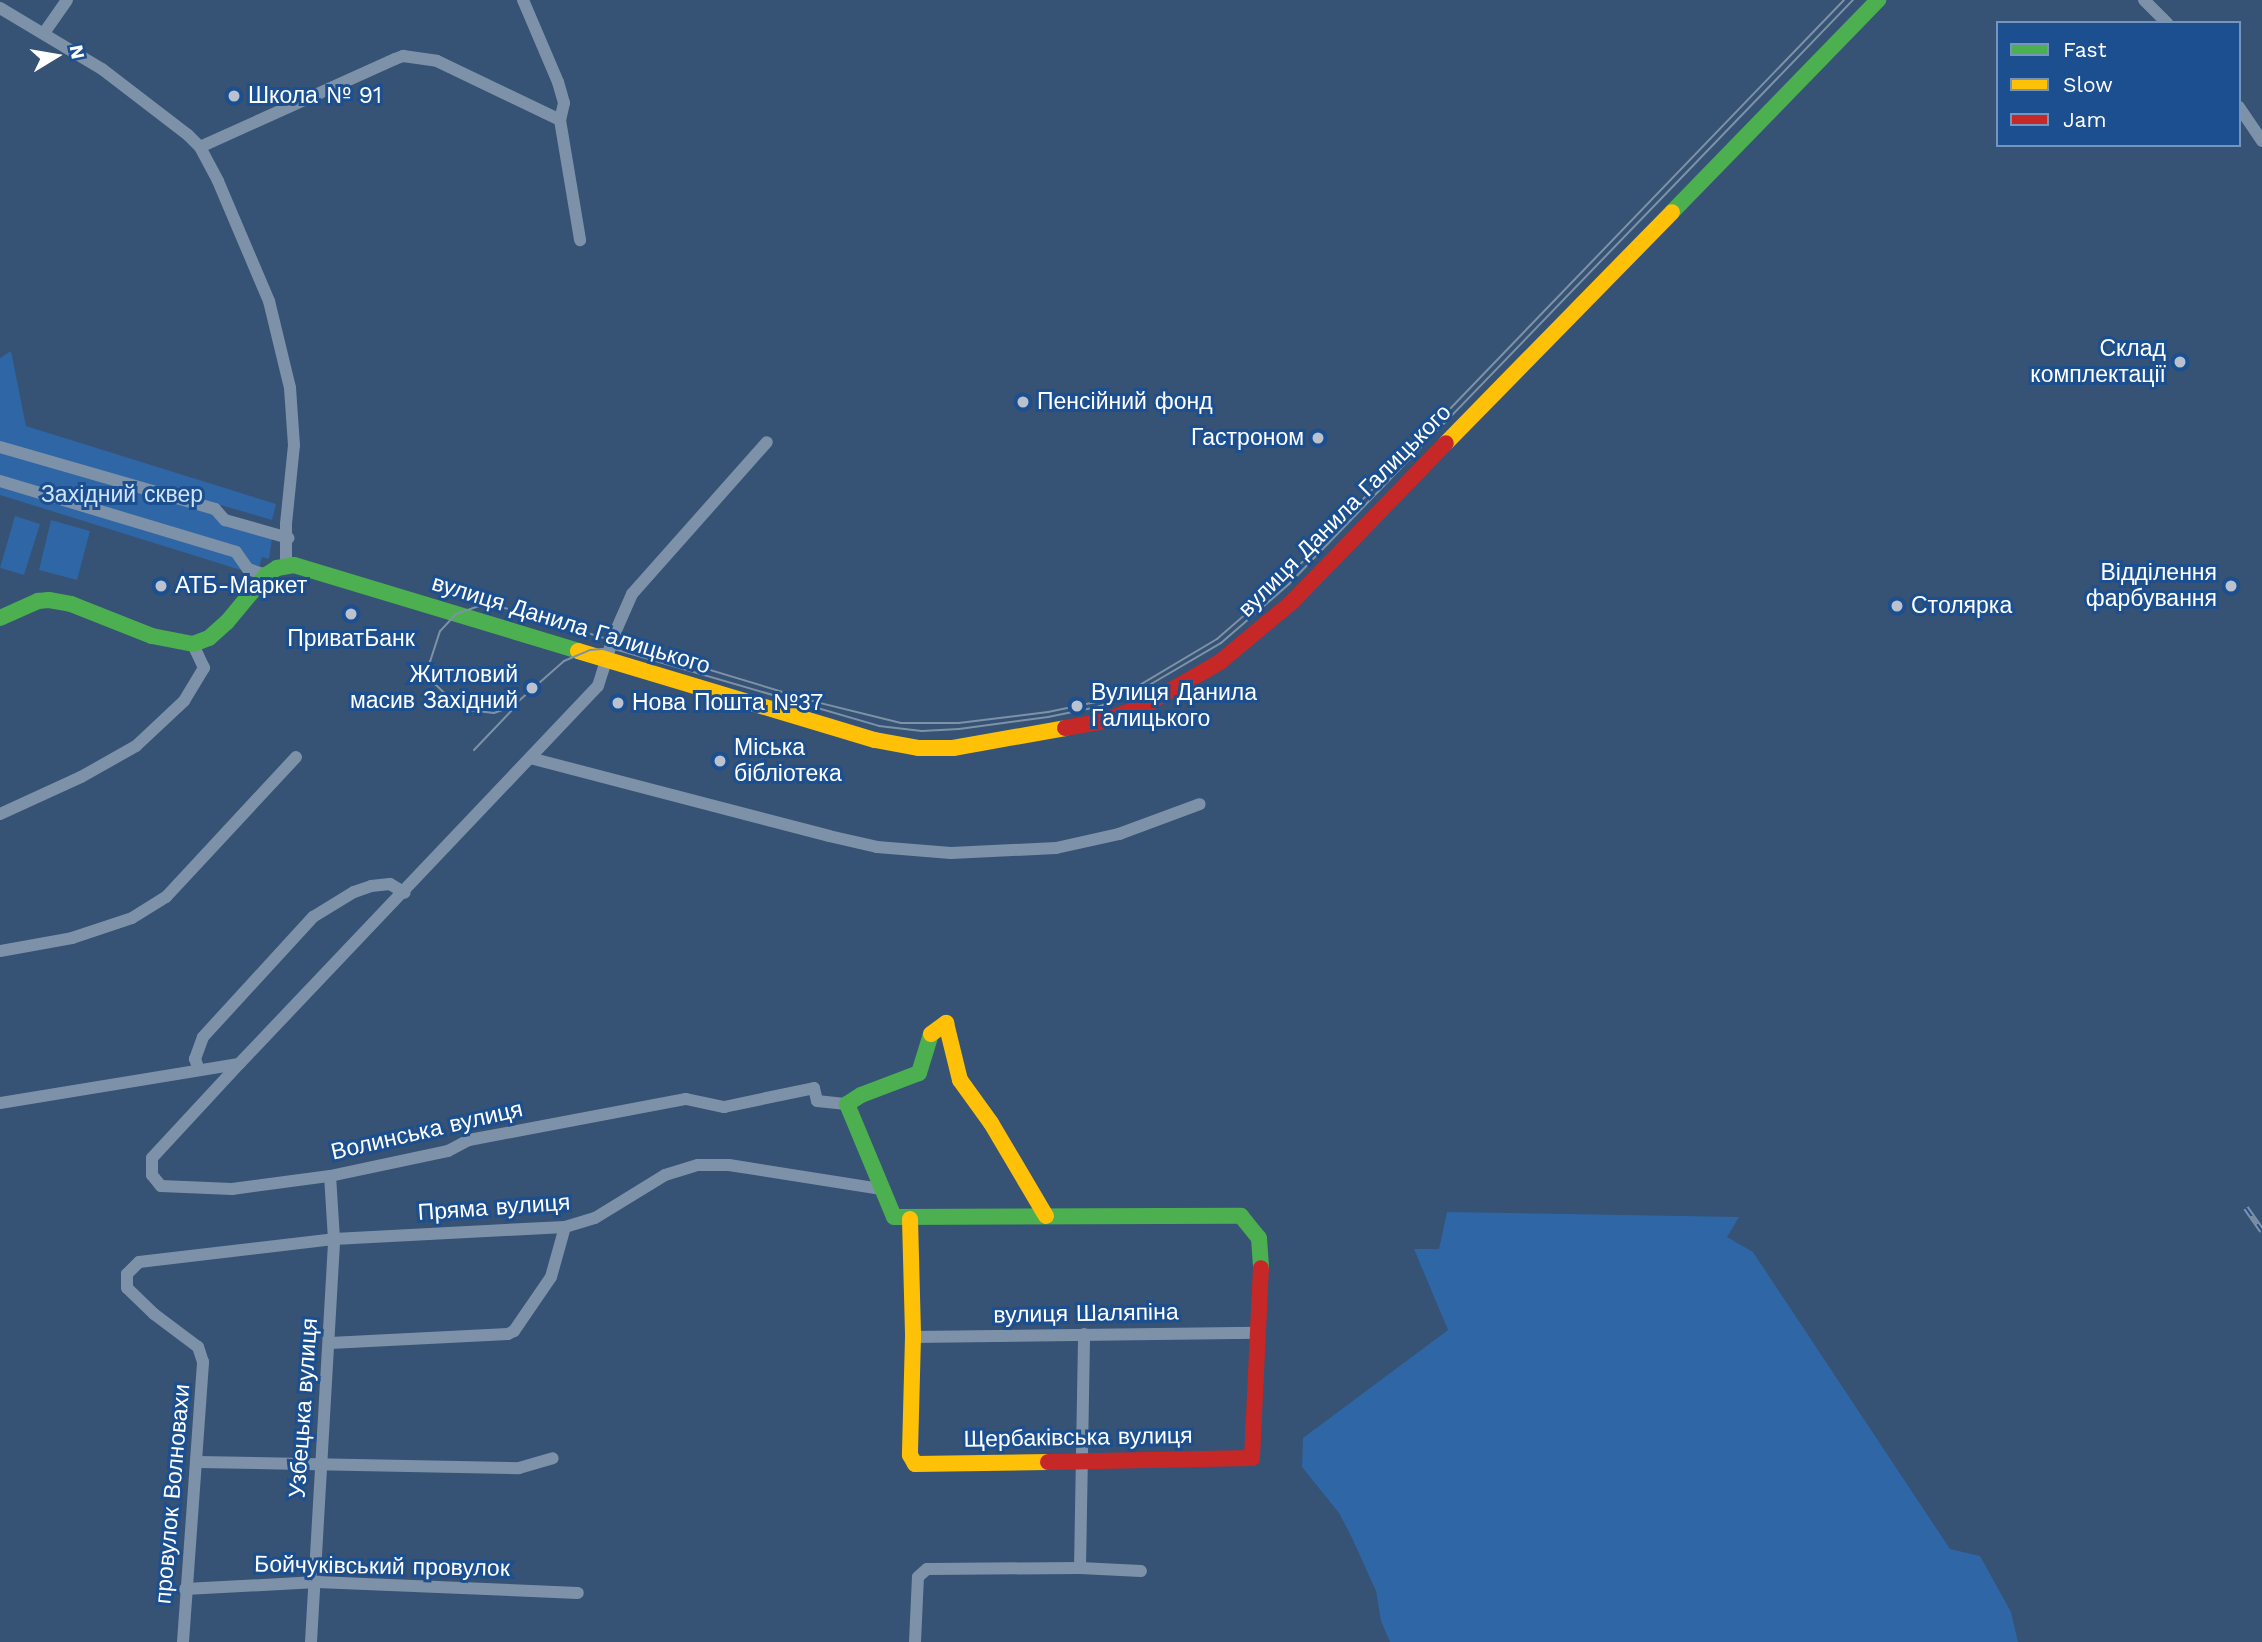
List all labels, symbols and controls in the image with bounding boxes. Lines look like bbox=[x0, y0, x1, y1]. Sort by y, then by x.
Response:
north arrow bbox=[21, 21, 91, 91]
legend bbox=[1996, 21, 2241, 147]
text: Fast bbox=[2063, 37, 2107, 62]
text: N bbox=[64, 43, 90, 61]
text: Slow bbox=[2063, 72, 2113, 97]
place label: Школа № 91 bbox=[248, 82, 382, 110]
marker: Школа № 91 bbox=[226, 88, 242, 104]
text: Jam bbox=[2063, 107, 2106, 132]
place label: Склад комплектації bbox=[2030, 335, 2166, 389]
marker: Склад комплектації bbox=[2172, 354, 2188, 370]
place label: Пенсійний фонд bbox=[1037, 388, 1213, 416]
marker: Пенсійний фонд bbox=[1015, 394, 1031, 410]
street label: вулиця Данила Галицького bbox=[1233, 399, 1457, 623]
place label: Гастроном bbox=[1191, 424, 1304, 452]
marker: Гастроном bbox=[1310, 430, 1326, 446]
park label: Західний сквер bbox=[41, 481, 203, 509]
place label: Відділення фарбування bbox=[2086, 559, 2217, 613]
street label: вулиця Данила Галицького bbox=[428, 569, 714, 681]
place label: АТБ-Маркет bbox=[175, 572, 307, 600]
marker: АТБ-Маркет bbox=[153, 578, 169, 594]
marker: Відділення фарбування bbox=[2223, 578, 2239, 594]
place label: Столярка bbox=[1911, 592, 2012, 620]
marker: Столярка bbox=[1889, 598, 1905, 614]
marker: ПриватБанк bbox=[343, 606, 359, 622]
place label: ПриватБанк bbox=[287, 625, 415, 653]
place label: Житловий масив Західний bbox=[350, 661, 518, 715]
place label: Вулиця Данила Галицького bbox=[1091, 679, 1257, 733]
marker: Житловий масив Західний bbox=[524, 680, 540, 696]
place label: Нова Пошта №37 bbox=[632, 689, 823, 717]
marker: Нова Пошта №37 bbox=[610, 695, 626, 711]
marker: Вулиця Данила Галицького bbox=[1069, 698, 1085, 714]
place label: Міська бібліотека bbox=[734, 734, 842, 788]
marker: Міська бібліотека bbox=[712, 753, 728, 769]
street label: Волинська вулиця bbox=[328, 1096, 526, 1166]
street label: Пряма вулиця bbox=[417, 1189, 571, 1227]
street label: вулиця Шаляпіна bbox=[993, 1299, 1179, 1329]
street label: Узбецька вулиця bbox=[284, 1317, 324, 1499]
street label: провулок Волновахи bbox=[150, 1383, 196, 1605]
street label: Щербаківська вулиця bbox=[963, 1422, 1193, 1454]
street label: Бойчуківський провулок bbox=[254, 1551, 510, 1583]

